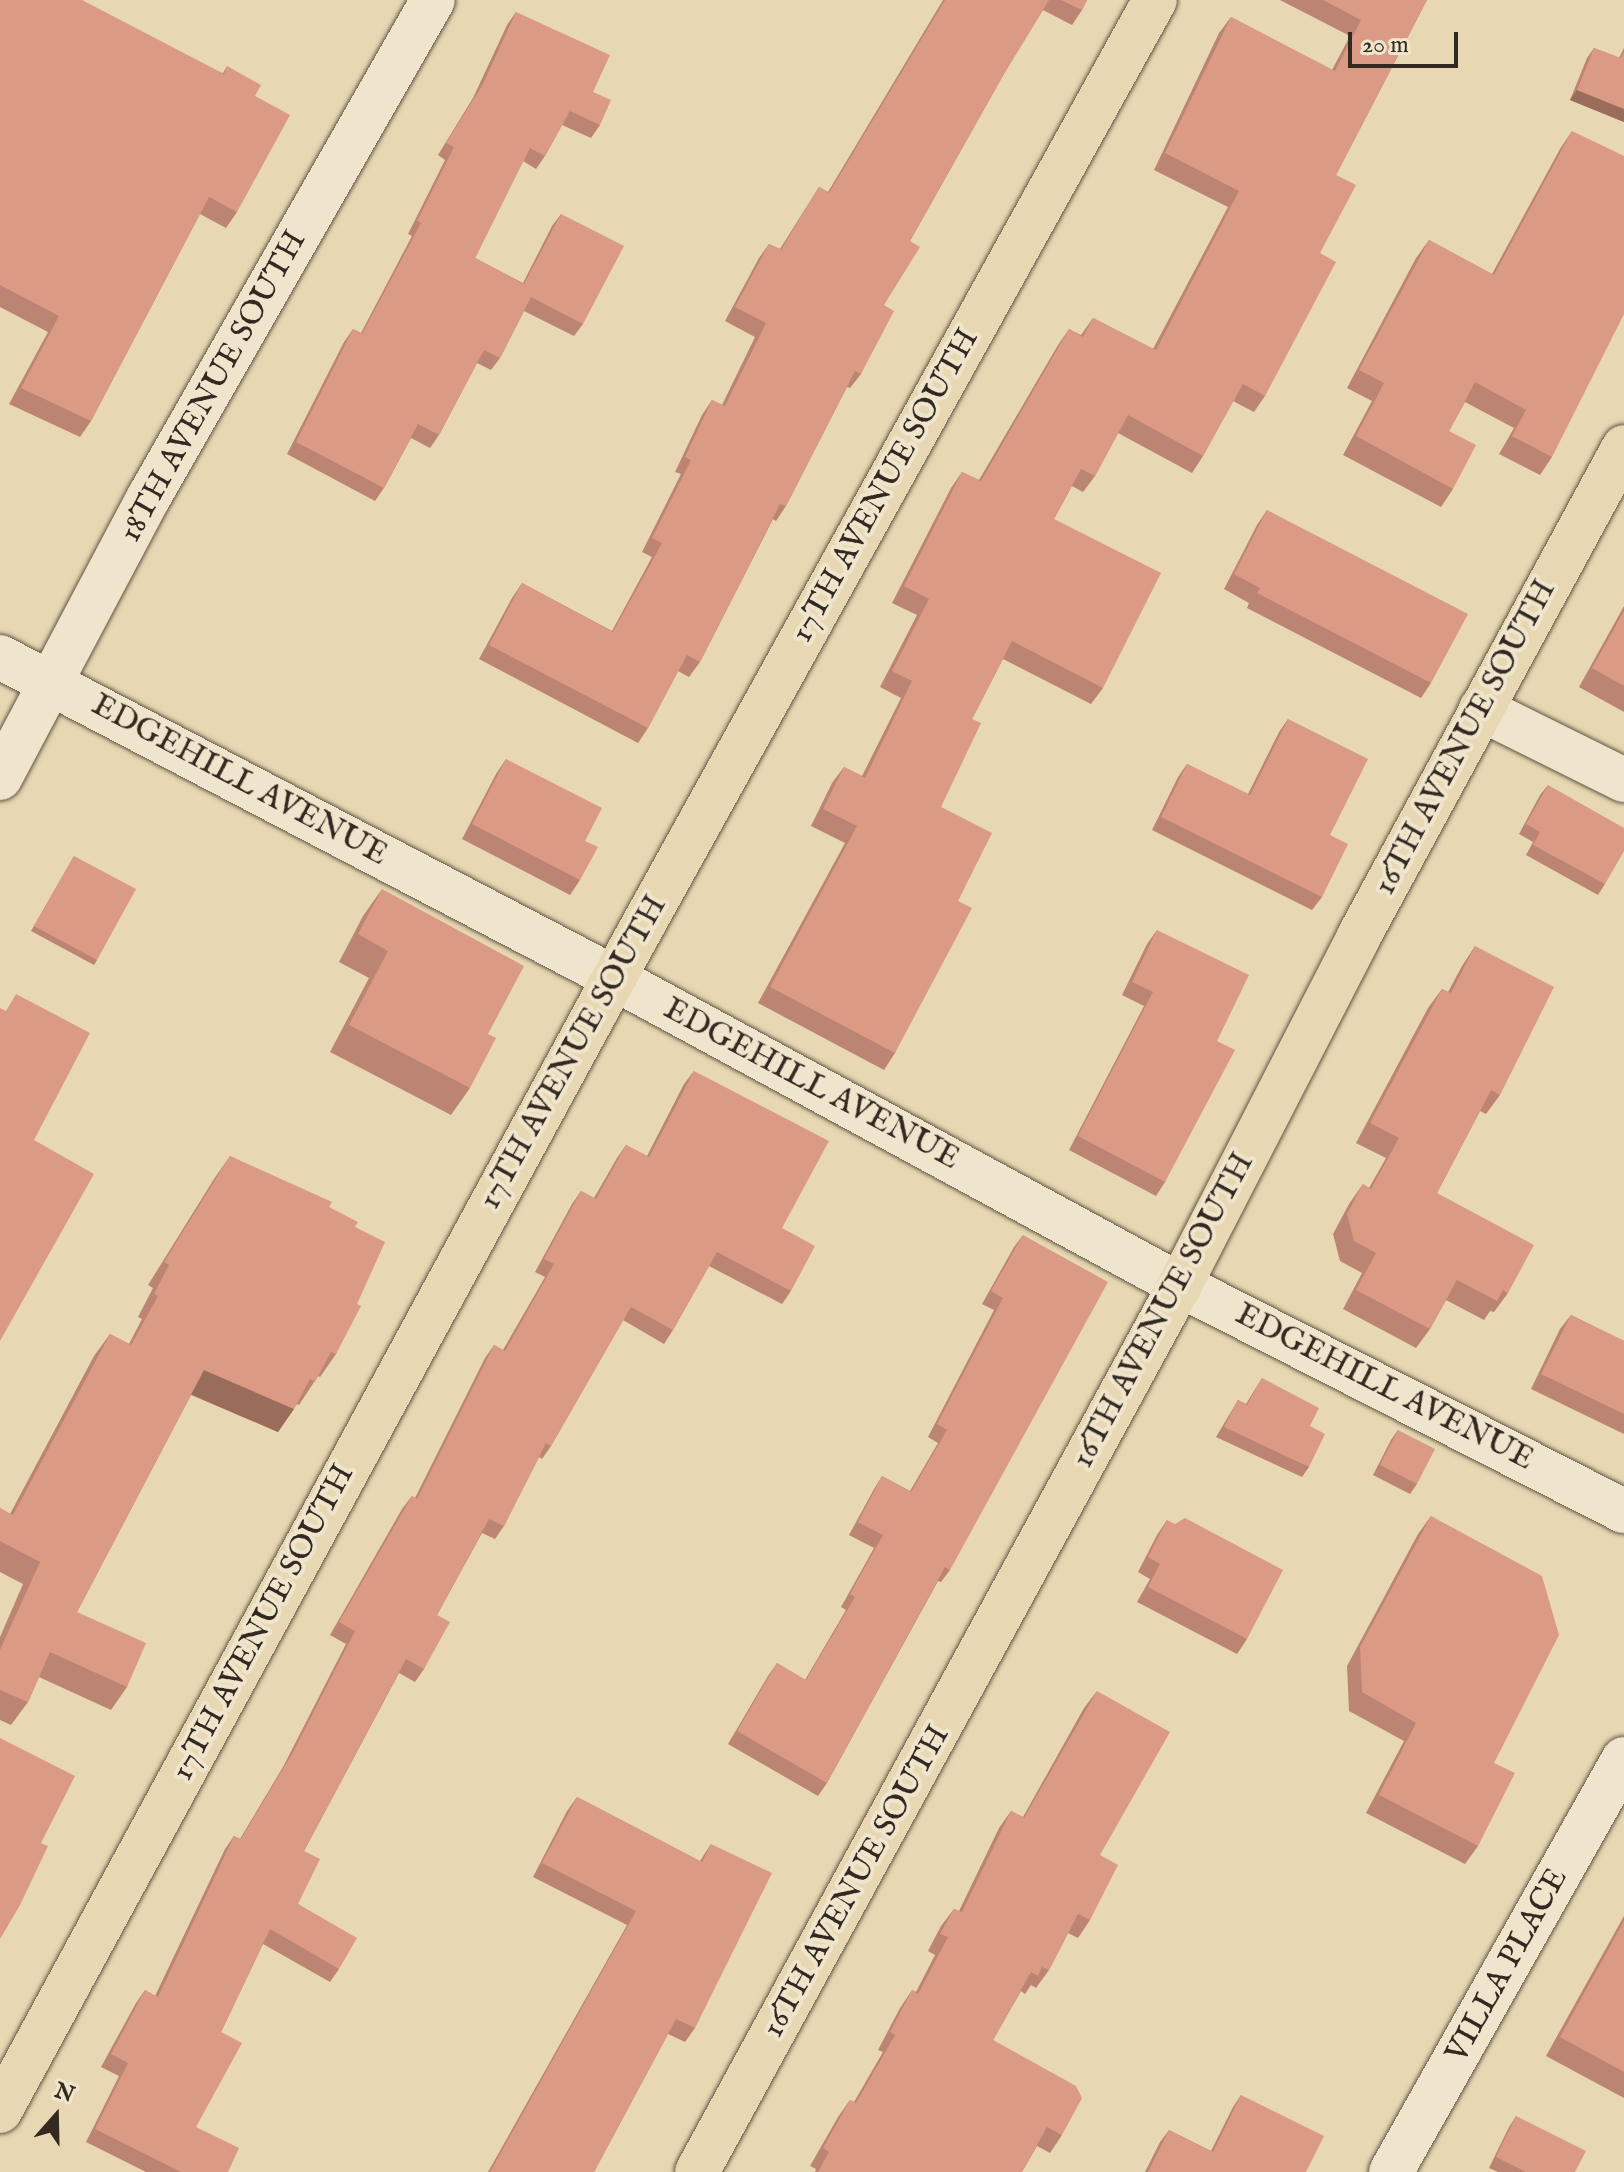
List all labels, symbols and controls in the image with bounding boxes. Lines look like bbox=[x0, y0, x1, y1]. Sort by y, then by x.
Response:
scale bar bbox=[1352, 16, 1462, 66]
text: 20 m bbox=[1362, 30, 1409, 61]
street label: 18TH AVENUE SOUTH bbox=[112, 225, 316, 549]
street label: 17TH AVENUE SOUTH bbox=[784, 322, 988, 650]
street label: 16TH AVENUE SOUTH bbox=[1367, 574, 1565, 902]
street label: EDGEHILL AVENUE bbox=[85, 687, 393, 875]
street label: 17TH AVENUE SOUTH bbox=[472, 889, 676, 1217]
street label: EDGEHILL AVENUE bbox=[657, 991, 965, 1179]
street label: 16TH AVENUE SOUTH bbox=[1065, 1147, 1263, 1475]
street label: EDGEHILL AVENUE bbox=[1229, 1296, 1539, 1480]
street label: 17TH AVENUE SOUTH bbox=[164, 1458, 364, 1788]
street label: 16TH AVENUE SOUTH bbox=[755, 1719, 959, 2045]
street label: VILLA PLACE bbox=[1439, 1862, 1577, 2070]
north arrow bbox=[16, 2076, 96, 2156]
text: N bbox=[50, 2077, 78, 2110]

